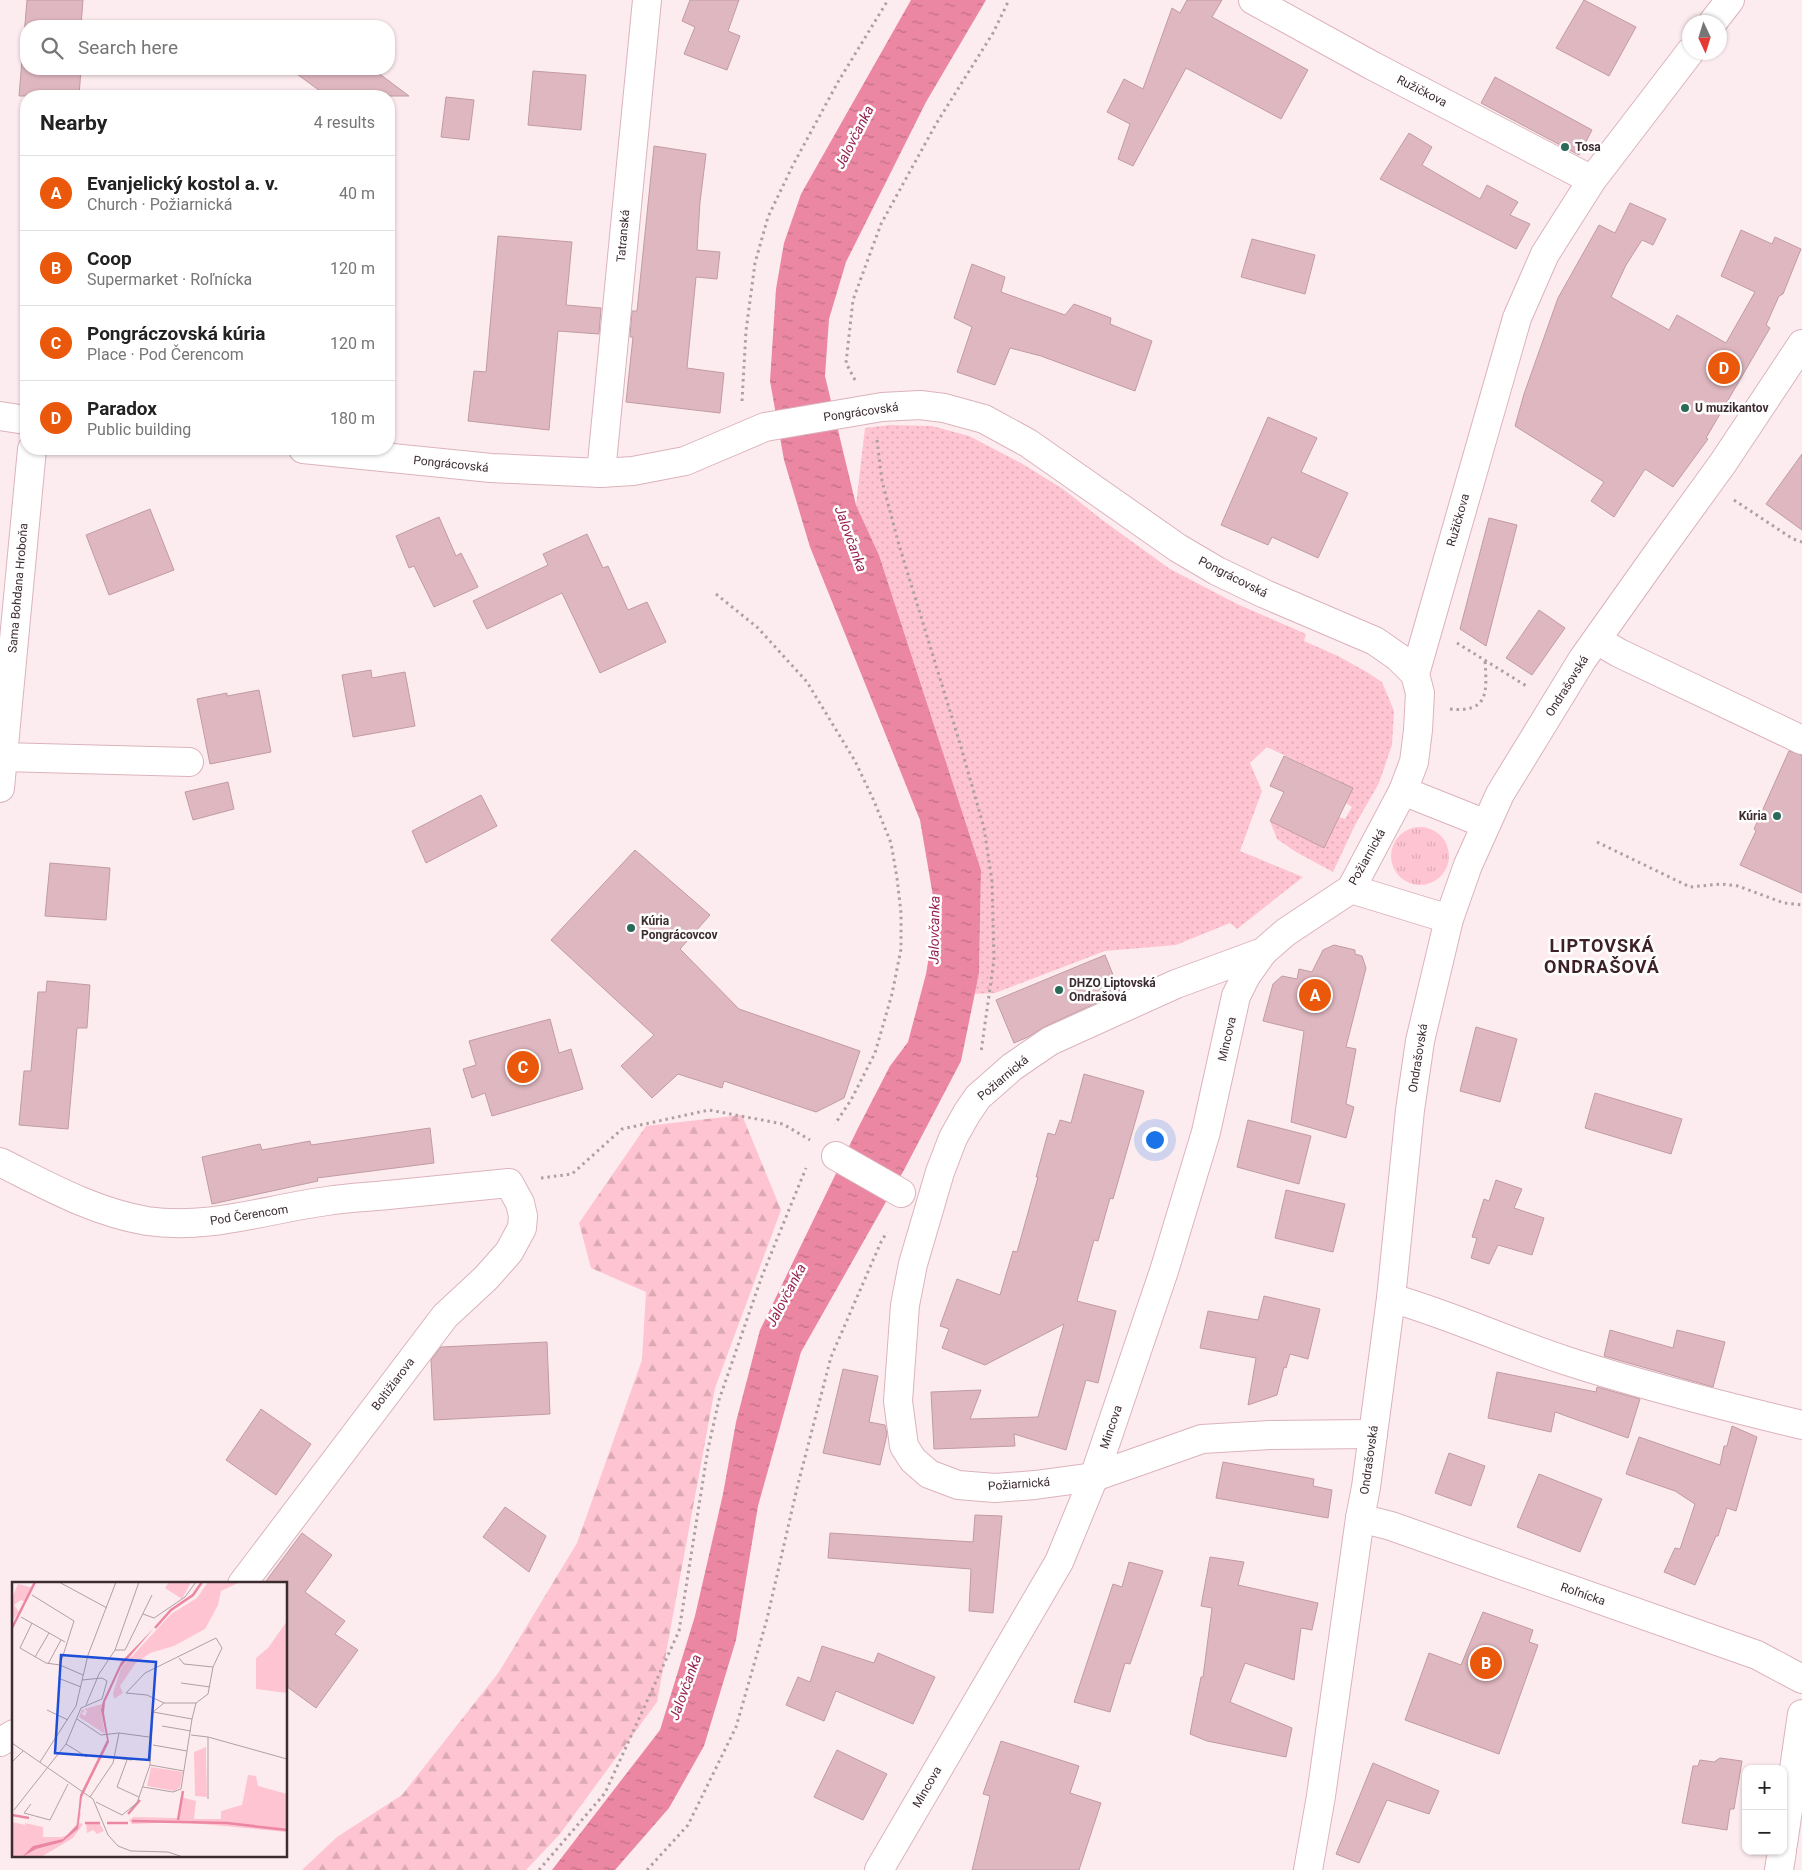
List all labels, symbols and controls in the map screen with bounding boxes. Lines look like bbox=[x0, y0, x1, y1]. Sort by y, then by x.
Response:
north arrow bbox=[1682, 15, 1727, 60]
search box bbox=[20, 20, 395, 75]
icon: search bbox=[38, 34, 66, 62]
text: Search here bbox=[78, 36, 178, 59]
street label: Ružičkova bbox=[1395, 72, 1449, 110]
water label: Jalovčanka bbox=[831, 103, 877, 171]
text: Nearby bbox=[40, 111, 107, 135]
text: 4 results bbox=[314, 113, 375, 132]
place label: Tosa bbox=[1575, 140, 1601, 154]
marker: Tosa bbox=[1559, 141, 1571, 153]
text: Evanjelický kostol a. v. bbox=[87, 172, 279, 195]
text: A bbox=[51, 184, 61, 203]
text: 40 m bbox=[339, 184, 375, 203]
text: Church · Požiarnická bbox=[87, 195, 232, 214]
street label: Tatranská bbox=[614, 209, 632, 263]
text: Coop bbox=[87, 247, 132, 270]
text: B bbox=[51, 259, 61, 278]
text: 120 m bbox=[330, 259, 375, 278]
text: Supermarket · Roľnícka bbox=[87, 270, 252, 289]
text: Pongráczovská kúria bbox=[87, 322, 266, 345]
text: C bbox=[51, 334, 61, 353]
text: 120 m bbox=[330, 334, 375, 353]
text: Place · Pod Čerencom bbox=[87, 345, 244, 364]
pin: D bbox=[1708, 349, 1740, 387]
text: Paradox bbox=[87, 397, 157, 420]
street label: Pongrácovská bbox=[823, 400, 899, 424]
place label: U muzikantov bbox=[1695, 401, 1769, 415]
marker: U muzikantov bbox=[1679, 402, 1691, 414]
text: D bbox=[51, 409, 61, 428]
text: 180 m bbox=[330, 409, 375, 428]
text: Public building bbox=[87, 420, 191, 439]
street label: Pongrácovská bbox=[413, 453, 489, 475]
street label: Ružičkova bbox=[1444, 492, 1472, 548]
water label: Jalovčanka bbox=[832, 504, 870, 574]
street label: Sama Bohdana Hroboňa bbox=[5, 523, 31, 653]
street label: Pongrácovská bbox=[1196, 554, 1270, 600]
street label: Ondrašovská bbox=[1543, 653, 1591, 719]
place label: Kúria bbox=[1739, 809, 1768, 823]
marker: Kúria bbox=[1771, 810, 1783, 822]
street label: Požiarnická bbox=[1346, 826, 1388, 888]
water label: Jalovčanka bbox=[925, 896, 943, 964]
place label: Kúria Pongrácovcov bbox=[641, 914, 718, 942]
marker: Kúria Pongrácovcov bbox=[625, 922, 637, 934]
district label: LIPTOVSKÁ ONDRAŠOVÁ bbox=[1544, 935, 1660, 977]
place label: DHZO Liptovská Ondrašová bbox=[1069, 976, 1156, 1004]
pin: A bbox=[1299, 976, 1331, 1014]
marker: DHZO Liptovská Ondrašová bbox=[1053, 984, 1065, 996]
street label: Mincova bbox=[1215, 1015, 1239, 1063]
street label: Ondrašovská bbox=[1406, 1023, 1430, 1093]
pin: C bbox=[507, 1048, 539, 1086]
street label: Požiarnická bbox=[975, 1053, 1031, 1103]
your location bbox=[1142, 1127, 1168, 1153]
street label: Pod Čerencom bbox=[209, 1201, 289, 1228]
water label: Jalovčanka bbox=[763, 1261, 809, 1329]
street label: Boltižiarova bbox=[369, 1355, 417, 1413]
street label: Mincova bbox=[1097, 1403, 1125, 1451]
street label: Ondrašovská bbox=[1357, 1425, 1381, 1495]
street label: Požiarnická bbox=[988, 1475, 1050, 1493]
street label: Roľnícka bbox=[1559, 1580, 1607, 1608]
inset map bbox=[12, 1582, 288, 1858]
pin: B bbox=[1470, 1644, 1502, 1682]
water label: Jalovčanka bbox=[666, 1652, 704, 1722]
street label: Mincova bbox=[910, 1764, 944, 1810]
map controls bbox=[1742, 1765, 1787, 1855]
button: + bbox=[1742, 1765, 1787, 1810]
button: − bbox=[1742, 1810, 1787, 1855]

